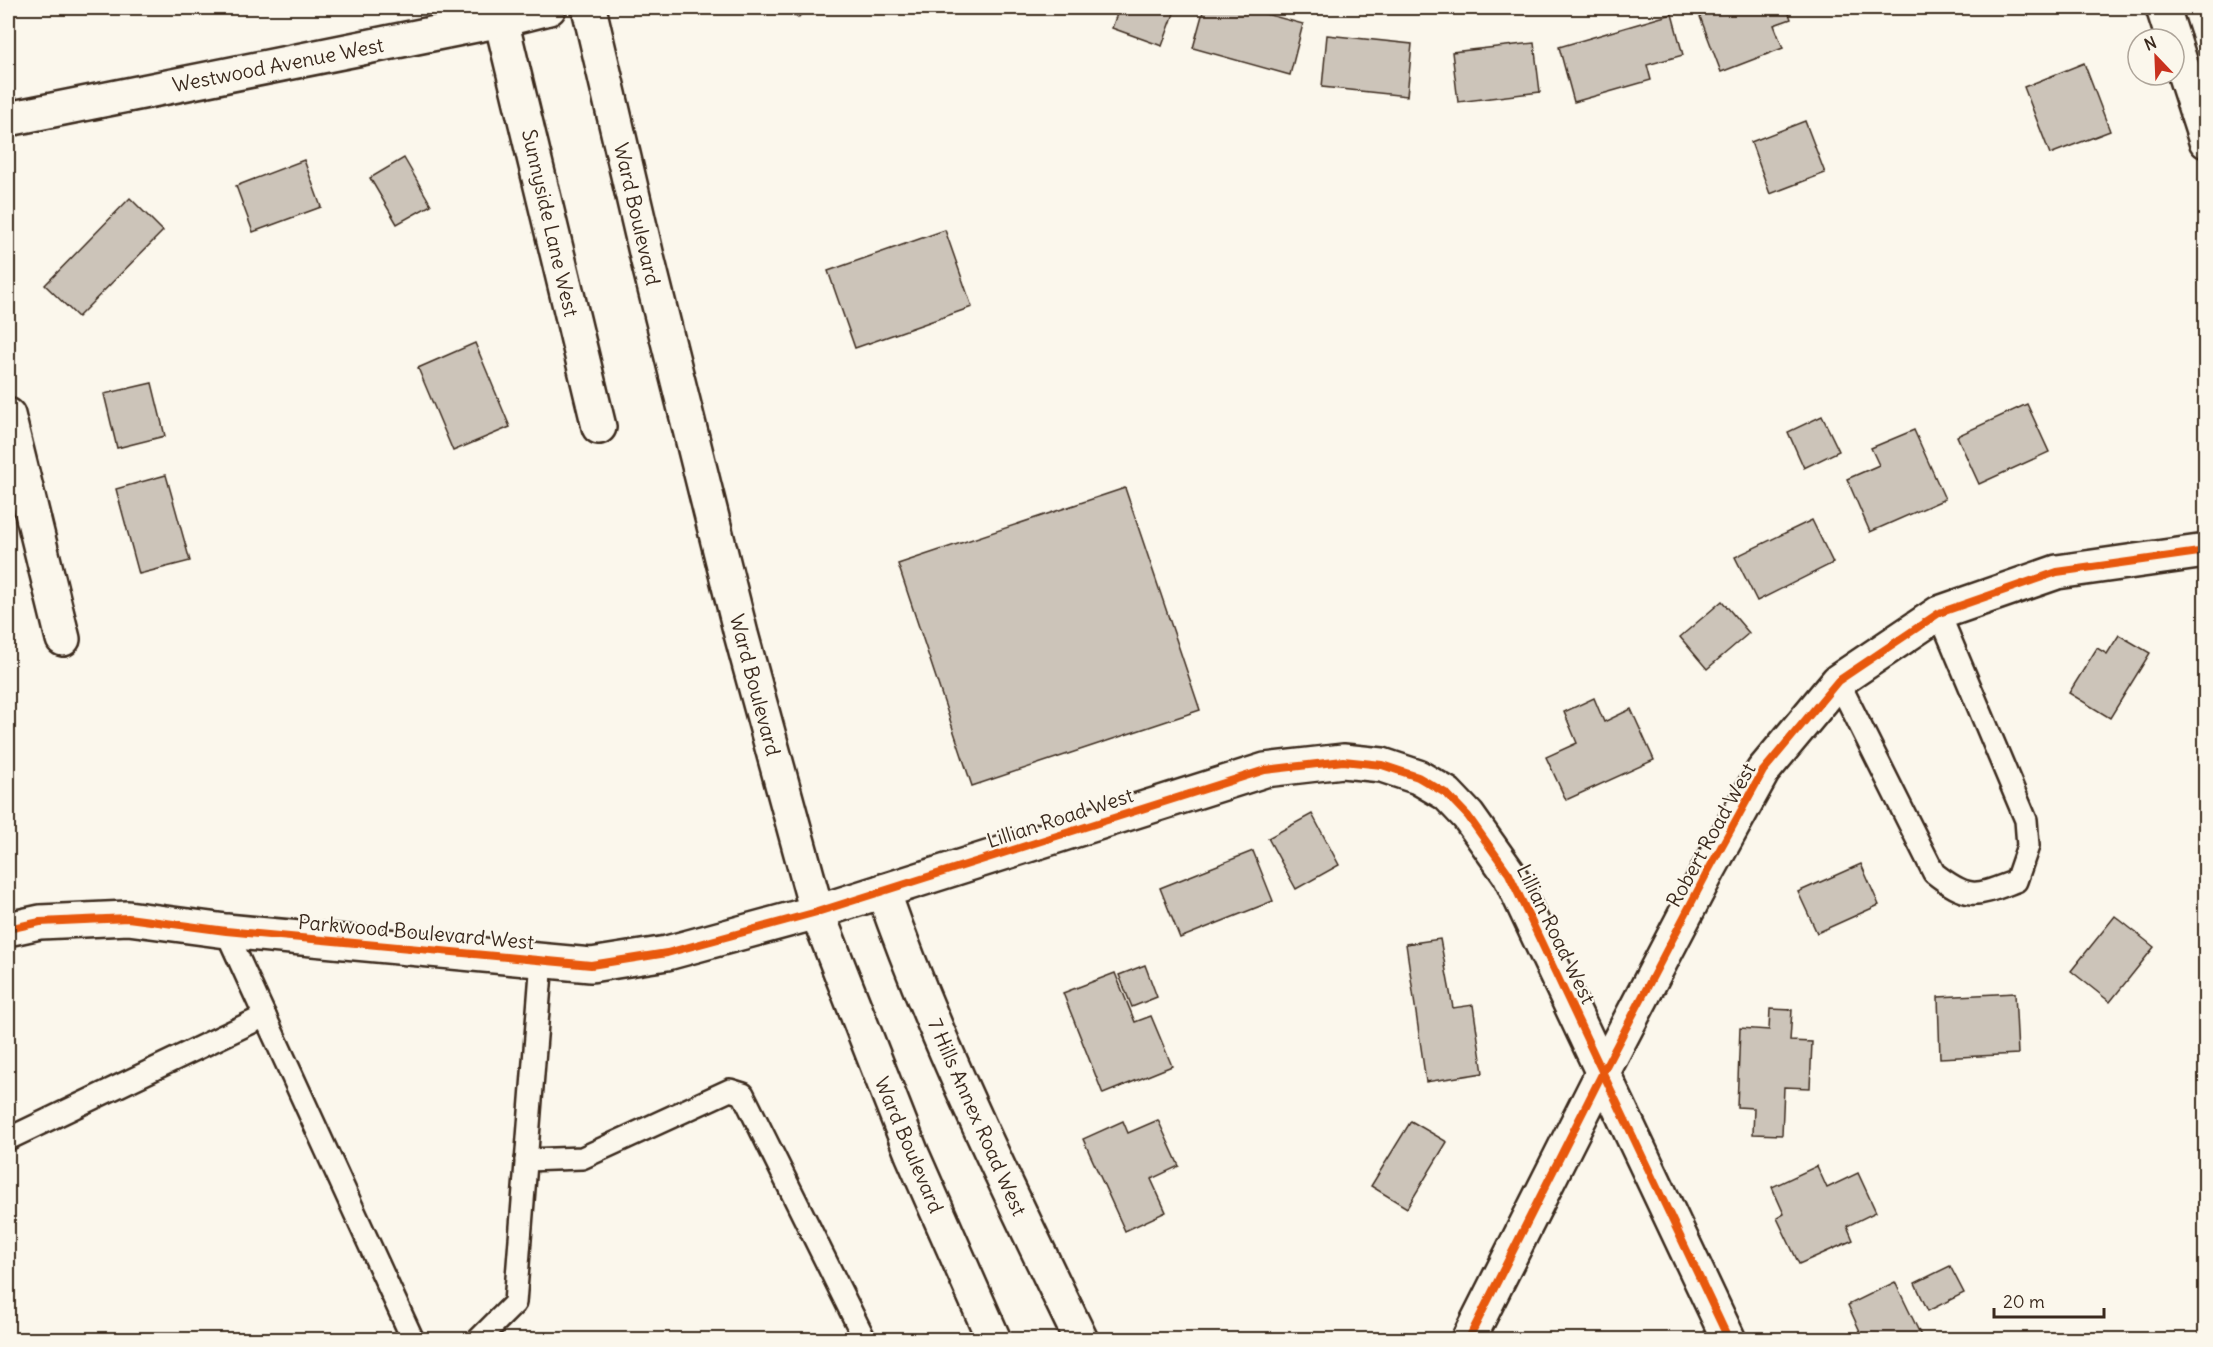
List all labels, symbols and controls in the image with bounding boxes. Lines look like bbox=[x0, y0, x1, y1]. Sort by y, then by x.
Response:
north arrow bbox=[2126, 27, 2186, 87]
street label: Westwood Avenue West bbox=[170, 32, 386, 97]
text: N bbox=[2141, 32, 2159, 55]
street label: Sunnyside Lane West bbox=[517, 127, 584, 319]
street label: Ward Boulevard bbox=[609, 140, 666, 288]
street label: Ward Boulevard bbox=[725, 611, 786, 759]
street label: Robert Road West bbox=[1661, 758, 1761, 911]
street label: Lillian Road West bbox=[984, 782, 1136, 853]
street label: Lillian Road West bbox=[1512, 860, 1601, 1008]
street label: Parkwood Boulevard West bbox=[297, 909, 535, 954]
street label: 7 Hills Annex Road West bbox=[923, 1014, 1032, 1220]
street label: Ward Boulevard bbox=[870, 1073, 949, 1217]
scale bar bbox=[1994, 1281, 2104, 1319]
text: 20 m bbox=[2003, 1290, 2045, 1313]

